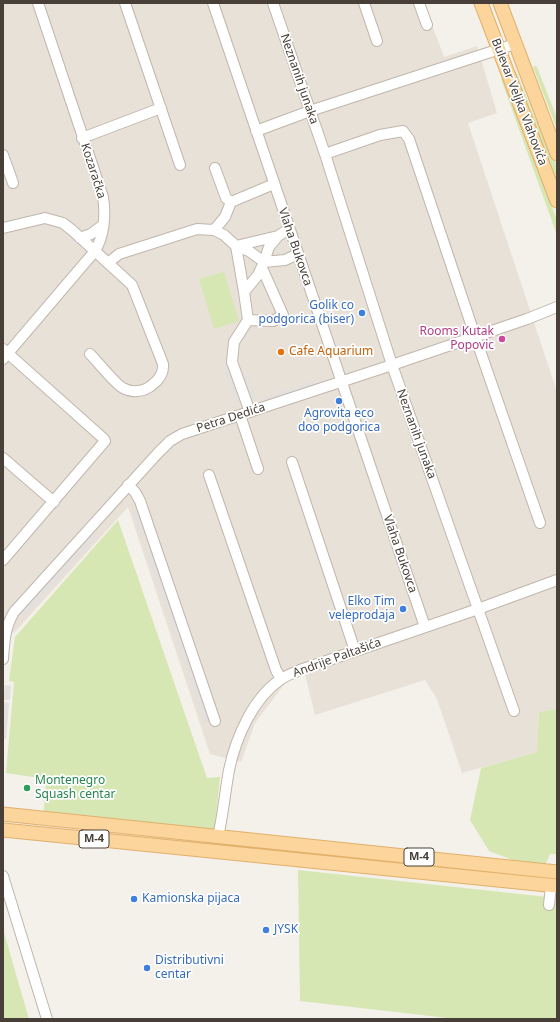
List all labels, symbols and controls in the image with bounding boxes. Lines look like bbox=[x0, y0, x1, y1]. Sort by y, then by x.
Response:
street label: Neznanih junaka bbox=[277, 32, 321, 126]
street label: Bulevar Veljka Vlahovića bbox=[488, 36, 550, 168]
street label: Kozaračka bbox=[77, 142, 109, 200]
street label: Vlaha Bukovca bbox=[275, 206, 315, 288]
place label: Golik co podgorica (biser) bbox=[259, 299, 354, 327]
marker: Golik co podgorica (biser) bbox=[357, 308, 367, 318]
place label: Rooms Kutak Popovic bbox=[420, 325, 494, 353]
marker: Rooms Kutak Popovic bbox=[497, 334, 507, 344]
place label: Cafe Aquarium bbox=[289, 345, 373, 359]
marker: Cafe Aquarium bbox=[276, 347, 286, 357]
street label: Neznanih junaka bbox=[393, 387, 439, 481]
marker: Agrovita eco doo podgorica bbox=[334, 396, 344, 406]
street label: Petra Dedića bbox=[195, 400, 267, 436]
place label: Agrovita eco doo podgorica bbox=[298, 407, 380, 435]
street label: Vlaha Bukovca bbox=[380, 513, 420, 595]
place label: Elko Tim veleprodaja bbox=[329, 595, 395, 623]
marker: Elko Tim veleprodaja bbox=[398, 604, 408, 614]
street label: Andrije Paltašića bbox=[291, 635, 383, 681]
place label: Montenegro Squash centar bbox=[35, 774, 115, 802]
marker: Montenegro Squash centar bbox=[22, 783, 32, 793]
road number: M-4 bbox=[79, 830, 109, 848]
road number: M-4 bbox=[404, 848, 434, 866]
place label: Kamionska pijaca bbox=[142, 892, 240, 906]
marker: Kamionska pijaca bbox=[129, 894, 139, 904]
place label: JYSK bbox=[274, 923, 298, 937]
marker: JYSK bbox=[261, 925, 271, 935]
place label: Distributivni centar bbox=[155, 954, 224, 982]
marker: Distributivni centar bbox=[142, 963, 152, 973]

